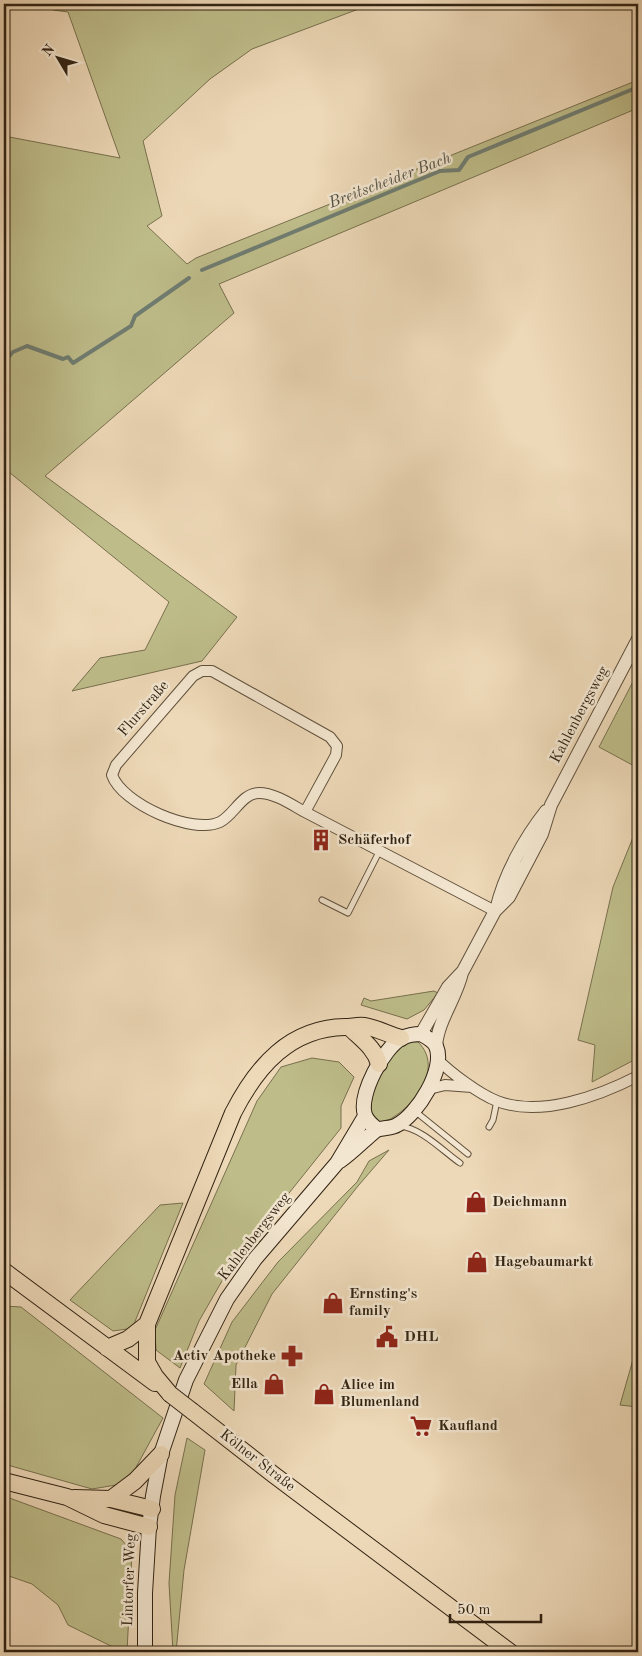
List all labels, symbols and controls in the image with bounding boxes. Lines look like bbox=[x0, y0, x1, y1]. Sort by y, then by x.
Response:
north arrow bbox=[32, 32, 82, 82]
text: N bbox=[40, 42, 58, 59]
water label: Breitscheider Bach bbox=[326, 150, 453, 212]
street label: Kahlenbergsweg bbox=[548, 664, 612, 766]
street label: Flurstraße bbox=[116, 678, 172, 740]
building icon: Schäferhof bbox=[308, 827, 334, 853]
place label: Schäferhof bbox=[338, 833, 412, 848]
shop icon: Deichmann bbox=[463, 1189, 489, 1215]
street label: Kahlenbergsweg bbox=[216, 1190, 294, 1284]
place label: Deichmann bbox=[492, 1195, 567, 1210]
shop icon: Hagebaumarkt bbox=[464, 1249, 490, 1275]
place label: Hagebaumarkt bbox=[494, 1255, 594, 1270]
place label: Ernsting's family bbox=[349, 1287, 417, 1319]
shop icon: Ernsting's family bbox=[320, 1290, 346, 1316]
public building icon: DHL bbox=[374, 1324, 400, 1350]
place label: DHL bbox=[404, 1330, 438, 1345]
pharmacy icon: Activ Apotheke bbox=[279, 1343, 305, 1369]
place label: Activ Apotheke bbox=[173, 1349, 276, 1364]
shop icon: Ella bbox=[261, 1371, 287, 1397]
place label: Ella bbox=[231, 1377, 258, 1392]
place label: Alice im Blumenland bbox=[340, 1378, 420, 1410]
shop icon: Alice im Blumenland bbox=[311, 1381, 337, 1407]
supermarket icon: Kaufland bbox=[408, 1413, 434, 1439]
place label: Kaufland bbox=[438, 1419, 498, 1434]
street label: Kölner Straße bbox=[216, 1427, 298, 1495]
street label: Lintorfer Weg bbox=[121, 1533, 139, 1627]
scale bar bbox=[450, 1591, 541, 1623]
text: 50 m bbox=[457, 1603, 491, 1618]

